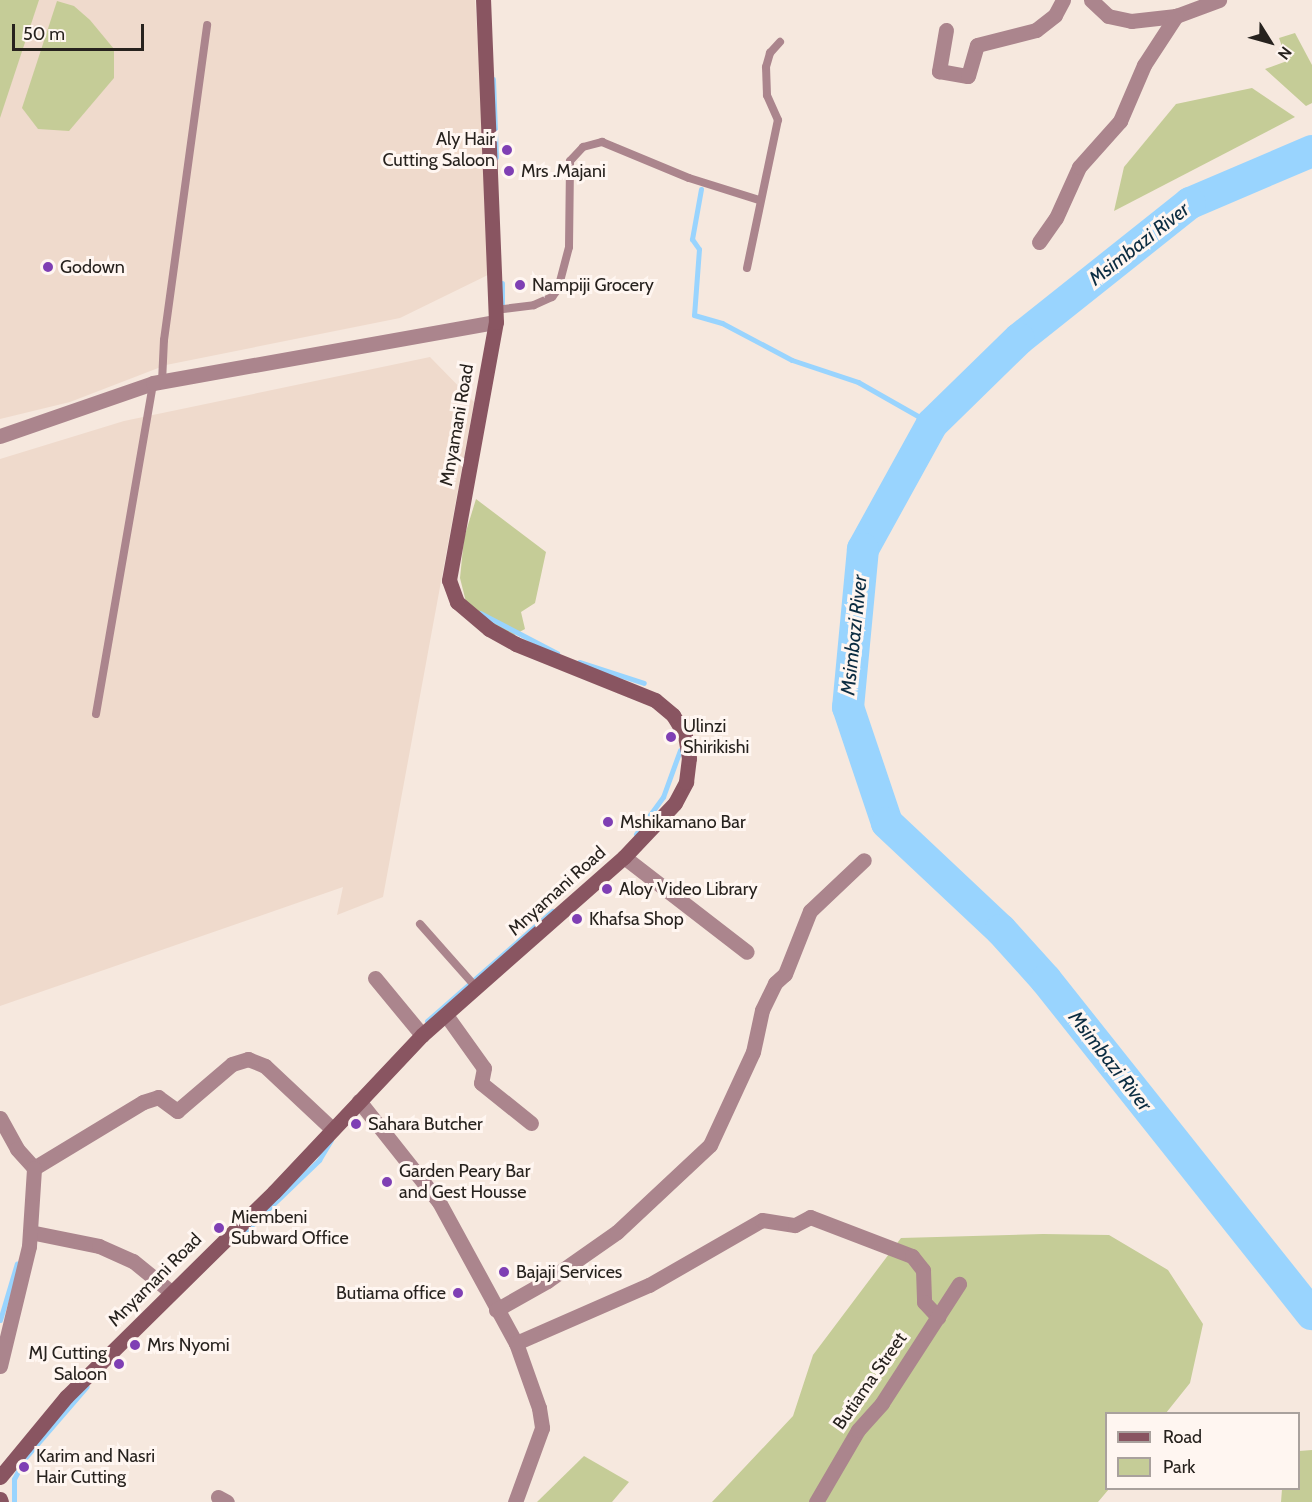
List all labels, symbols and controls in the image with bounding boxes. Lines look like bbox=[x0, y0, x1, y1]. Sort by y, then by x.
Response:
scale bar bbox=[15, 12, 147, 50]
north arrow bbox=[1240, 12, 1300, 72]
text: 50 m bbox=[23, 23, 65, 45]
text: N bbox=[1274, 43, 1296, 63]
place label: Aly Hair Cutting Saloon bbox=[383, 129, 495, 172]
marker: Aly Hair Cutting Saloon bbox=[500, 143, 514, 157]
place label: Mrs .Majani bbox=[521, 160, 606, 182]
marker: Mrs .Majani bbox=[502, 164, 516, 178]
water label: Msimbazi River bbox=[1084, 197, 1194, 291]
place label: Godown bbox=[60, 256, 125, 278]
marker: Godown bbox=[41, 260, 55, 274]
place label: Nampiji Grocery bbox=[532, 274, 654, 296]
marker: Nampiji Grocery bbox=[513, 278, 527, 292]
street label: Mnyamani Road bbox=[436, 362, 478, 488]
water label: Msimbazi River bbox=[836, 574, 872, 696]
place label: Ulinzi Shirikishi bbox=[683, 716, 749, 758]
marker: Ulinzi Shirikishi bbox=[664, 730, 678, 744]
place label: Mshikamano Bar bbox=[620, 811, 746, 833]
marker: Mshikamano Bar bbox=[601, 815, 615, 829]
street label: Mnyamani Road bbox=[504, 842, 610, 940]
place label: Aloy Video Library bbox=[619, 878, 758, 900]
marker: Aloy Video Library bbox=[600, 882, 614, 896]
place label: Khafsa Shop bbox=[589, 908, 684, 930]
marker: Khafsa Shop bbox=[570, 912, 584, 926]
water label: Msimbazi River bbox=[1063, 1006, 1157, 1116]
place label: Sahara Butcher bbox=[368, 1113, 483, 1135]
marker: Sahara Butcher bbox=[349, 1117, 363, 1131]
place label: Garden Peary Bar and Gest Housse bbox=[399, 1161, 530, 1204]
marker: Garden Peary Bar and Gest Housse bbox=[380, 1175, 394, 1189]
place label: Miembeni Subward Office bbox=[231, 1207, 349, 1250]
marker: Miembeni Subward Office bbox=[212, 1221, 226, 1235]
street label: Mnyamani Road bbox=[104, 1229, 206, 1331]
place label: Bajaji Services bbox=[516, 1261, 622, 1283]
marker: Bajaji Services bbox=[497, 1265, 511, 1279]
place label: Butiama office bbox=[336, 1282, 446, 1304]
marker: Butiama office bbox=[451, 1286, 465, 1300]
street label: Butiama Street bbox=[829, 1328, 911, 1434]
place label: Mrs Nyomi bbox=[147, 1334, 230, 1356]
marker: Mrs Nyomi bbox=[128, 1338, 142, 1352]
place label: MJ Cutting Saloon bbox=[29, 1343, 107, 1386]
marker: MJ Cutting Saloon bbox=[112, 1357, 126, 1371]
legend bbox=[1105, 1412, 1300, 1490]
text: Road bbox=[1163, 1426, 1202, 1448]
place label: Karim and Nasri Hair Cutting bbox=[36, 1446, 155, 1488]
text: Park bbox=[1163, 1456, 1195, 1478]
marker: Karim and Nasri Hair Cutting bbox=[17, 1460, 31, 1474]

